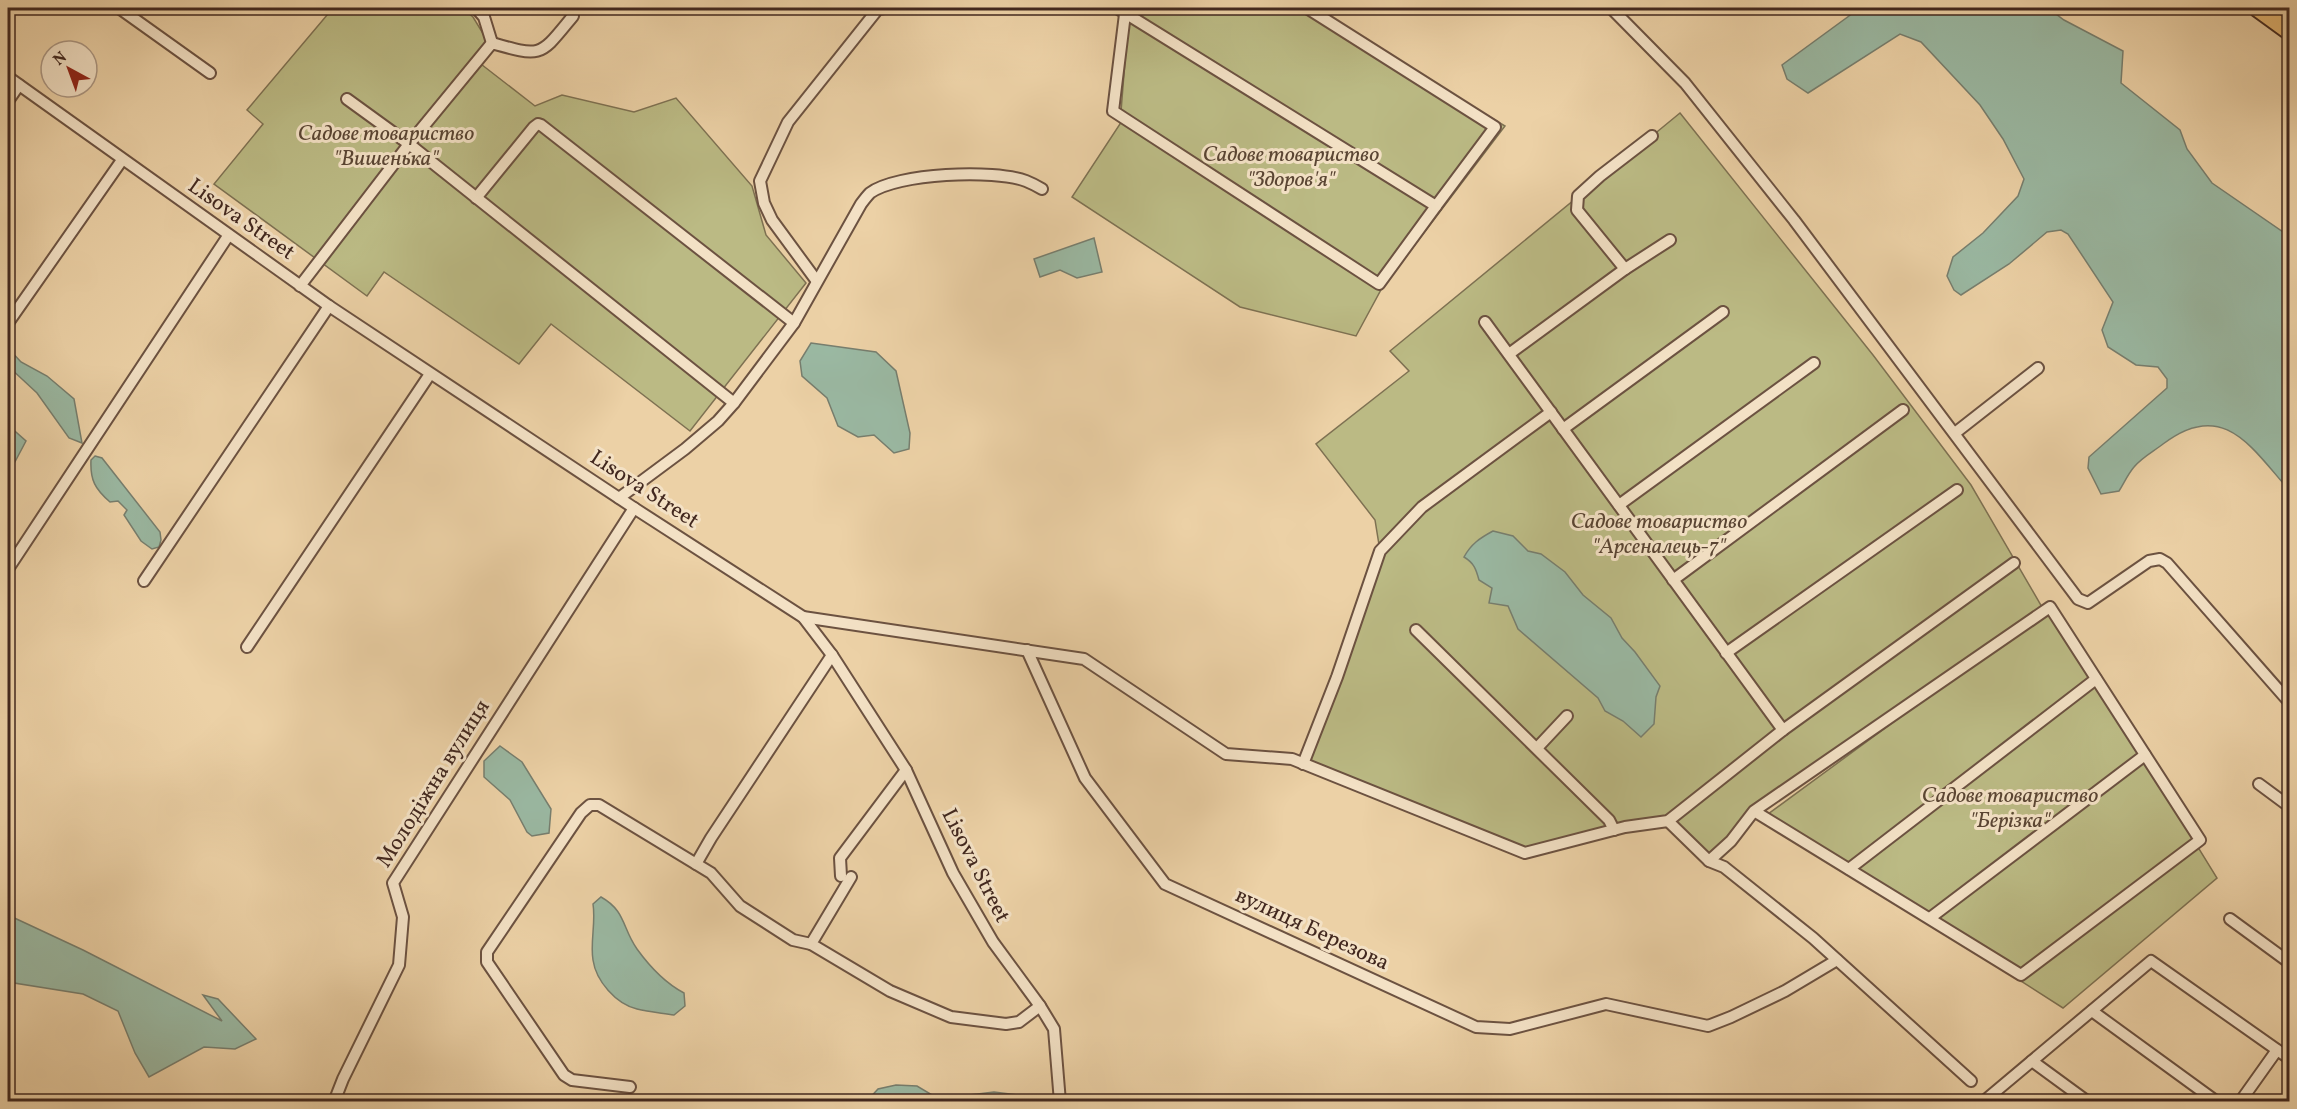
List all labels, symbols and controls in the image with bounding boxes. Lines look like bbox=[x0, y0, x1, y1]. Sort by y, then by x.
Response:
north arrow bbox=[39, 39, 99, 99]
text: N bbox=[49, 47, 72, 71]
park label: Садове товариство "Вишенька" bbox=[298, 119, 474, 175]
park label: Садове товариство "Здоров'я" bbox=[1203, 140, 1379, 196]
street label: Lisova Street bbox=[181, 172, 301, 269]
street label: Lisova Street bbox=[583, 443, 705, 537]
park label: Садове товариство "Арсеналець-7" bbox=[1571, 507, 1747, 563]
street label: Молодіжна вулиця bbox=[370, 694, 498, 874]
park label: Садове товариство "Берізка" bbox=[1922, 781, 2098, 837]
street label: Lisova Street bbox=[933, 804, 1017, 929]
street label: вулиця Березова bbox=[1230, 881, 1394, 979]

